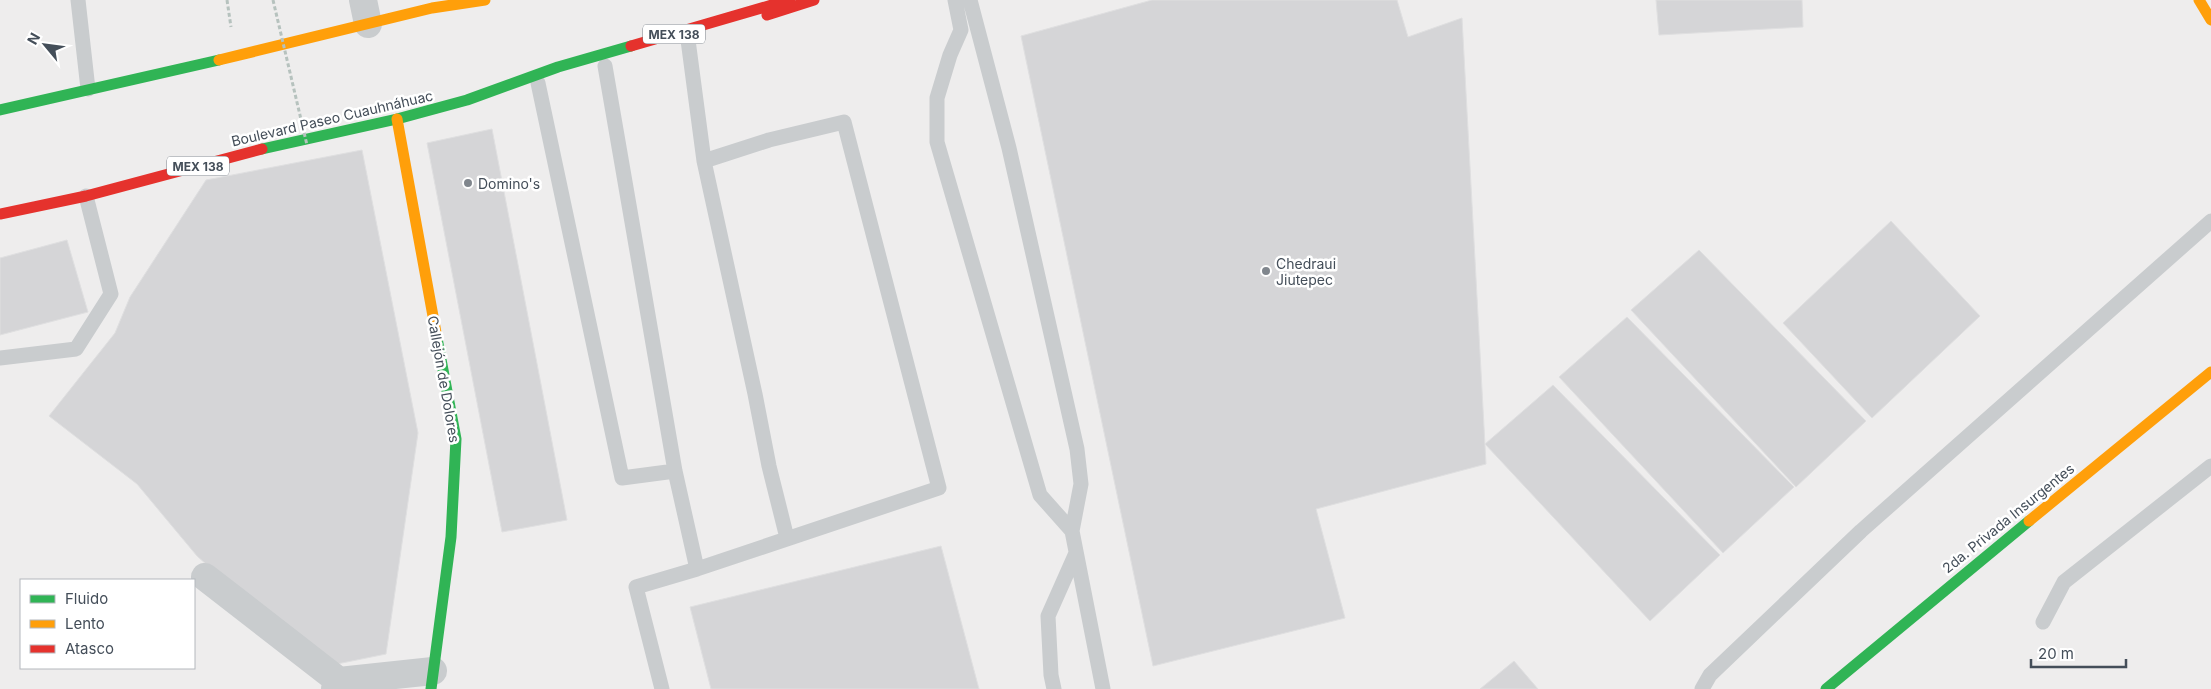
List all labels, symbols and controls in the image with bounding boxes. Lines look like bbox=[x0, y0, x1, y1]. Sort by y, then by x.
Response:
north arrow bbox=[20, 20, 70, 70]
road number: MEX 138 bbox=[643, 24, 705, 44]
text: N bbox=[23, 30, 43, 47]
street label: Boulevard Paseo Cuauhnáhuac bbox=[229, 86, 435, 150]
road number: MEX 138 bbox=[167, 157, 229, 176]
place label: Domino's bbox=[478, 175, 540, 192]
marker: Domino's bbox=[462, 177, 474, 189]
place label: Chedraui Jiutepec bbox=[1276, 255, 1336, 288]
marker: Chedraui Jiutepec bbox=[1260, 265, 1272, 277]
street label: Callejón de Dolores bbox=[424, 314, 464, 444]
street label: 2da. Privada Insurgentes bbox=[1939, 460, 2077, 576]
legend bbox=[20, 579, 195, 669]
text: Fluido bbox=[65, 589, 108, 608]
text: Lento bbox=[65, 614, 105, 633]
scale bar bbox=[2031, 636, 2126, 668]
text: Atasco bbox=[65, 639, 114, 658]
text: 20 m bbox=[2038, 644, 2074, 663]

